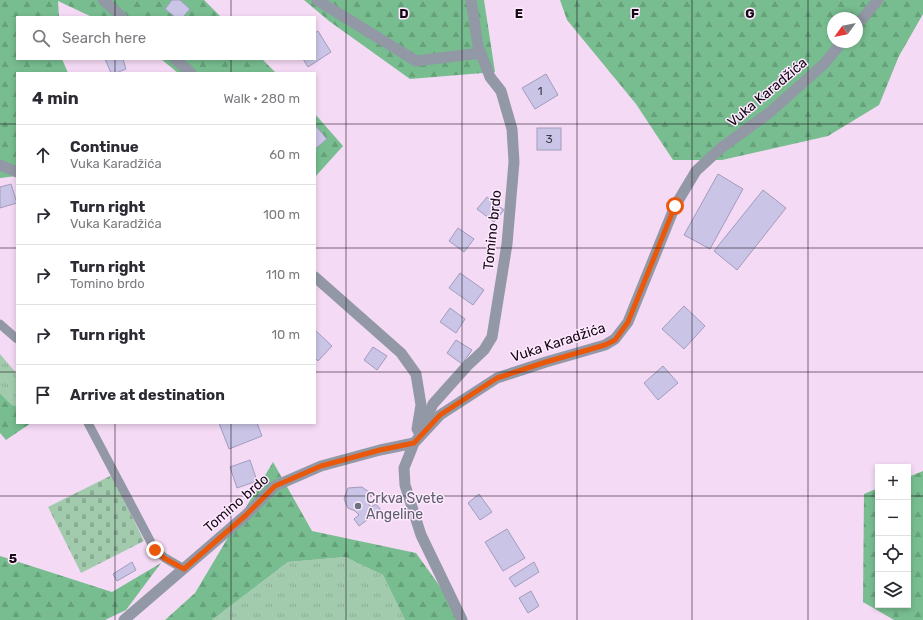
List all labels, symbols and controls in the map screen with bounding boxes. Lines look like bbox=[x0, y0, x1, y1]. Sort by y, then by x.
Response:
text: D bbox=[399, 6, 409, 21]
text: E bbox=[515, 6, 523, 21]
text: F bbox=[631, 6, 639, 21]
text: G bbox=[745, 6, 755, 21]
north arrow bbox=[827, 12, 863, 48]
search box bbox=[16, 16, 316, 60]
icon: search bbox=[30, 27, 52, 49]
text: Search here bbox=[62, 29, 146, 47]
street label: Vuka Karadžića bbox=[724, 54, 811, 131]
house number: 1 bbox=[537, 84, 543, 98]
text: 4 min bbox=[32, 88, 79, 108]
text: Walk · 280 m bbox=[223, 91, 300, 106]
house number: 3 bbox=[545, 132, 553, 146]
text: Continue bbox=[70, 138, 139, 156]
icon: ahead bbox=[32, 144, 54, 166]
text: 60 m bbox=[269, 147, 300, 162]
text: Vuka Karadžića bbox=[70, 156, 162, 171]
street label: Tomino brdo bbox=[480, 189, 505, 271]
route start bbox=[666, 197, 684, 215]
text: Turn right bbox=[70, 198, 145, 216]
icon: right bbox=[32, 204, 54, 226]
text: 100 m bbox=[263, 207, 300, 222]
text: Vuka Karadžića bbox=[70, 216, 162, 231]
text: Turn right bbox=[70, 258, 145, 276]
icon: right bbox=[32, 264, 54, 286]
text: 110 m bbox=[266, 267, 300, 282]
text: Tomino brdo bbox=[70, 276, 145, 291]
street label: Vuka Karadžića bbox=[509, 319, 608, 366]
icon: right bbox=[32, 324, 54, 346]
text: Turn right bbox=[70, 326, 145, 344]
text: 10 m bbox=[271, 327, 300, 342]
icon: arrive bbox=[32, 384, 54, 406]
text: Arrive at destination bbox=[70, 386, 225, 404]
map controls bbox=[875, 464, 911, 608]
button: + bbox=[875, 464, 911, 500]
street label: Tomino brdo bbox=[200, 471, 272, 536]
place label: Crkva Svete Angeline bbox=[366, 490, 444, 523]
button: − bbox=[875, 500, 911, 536]
marker: Crkva Svete Angeline bbox=[353, 501, 363, 511]
button: locate bbox=[875, 536, 911, 572]
route end bbox=[146, 541, 164, 559]
text: 5 bbox=[9, 551, 17, 566]
button: layers bbox=[875, 572, 911, 608]

